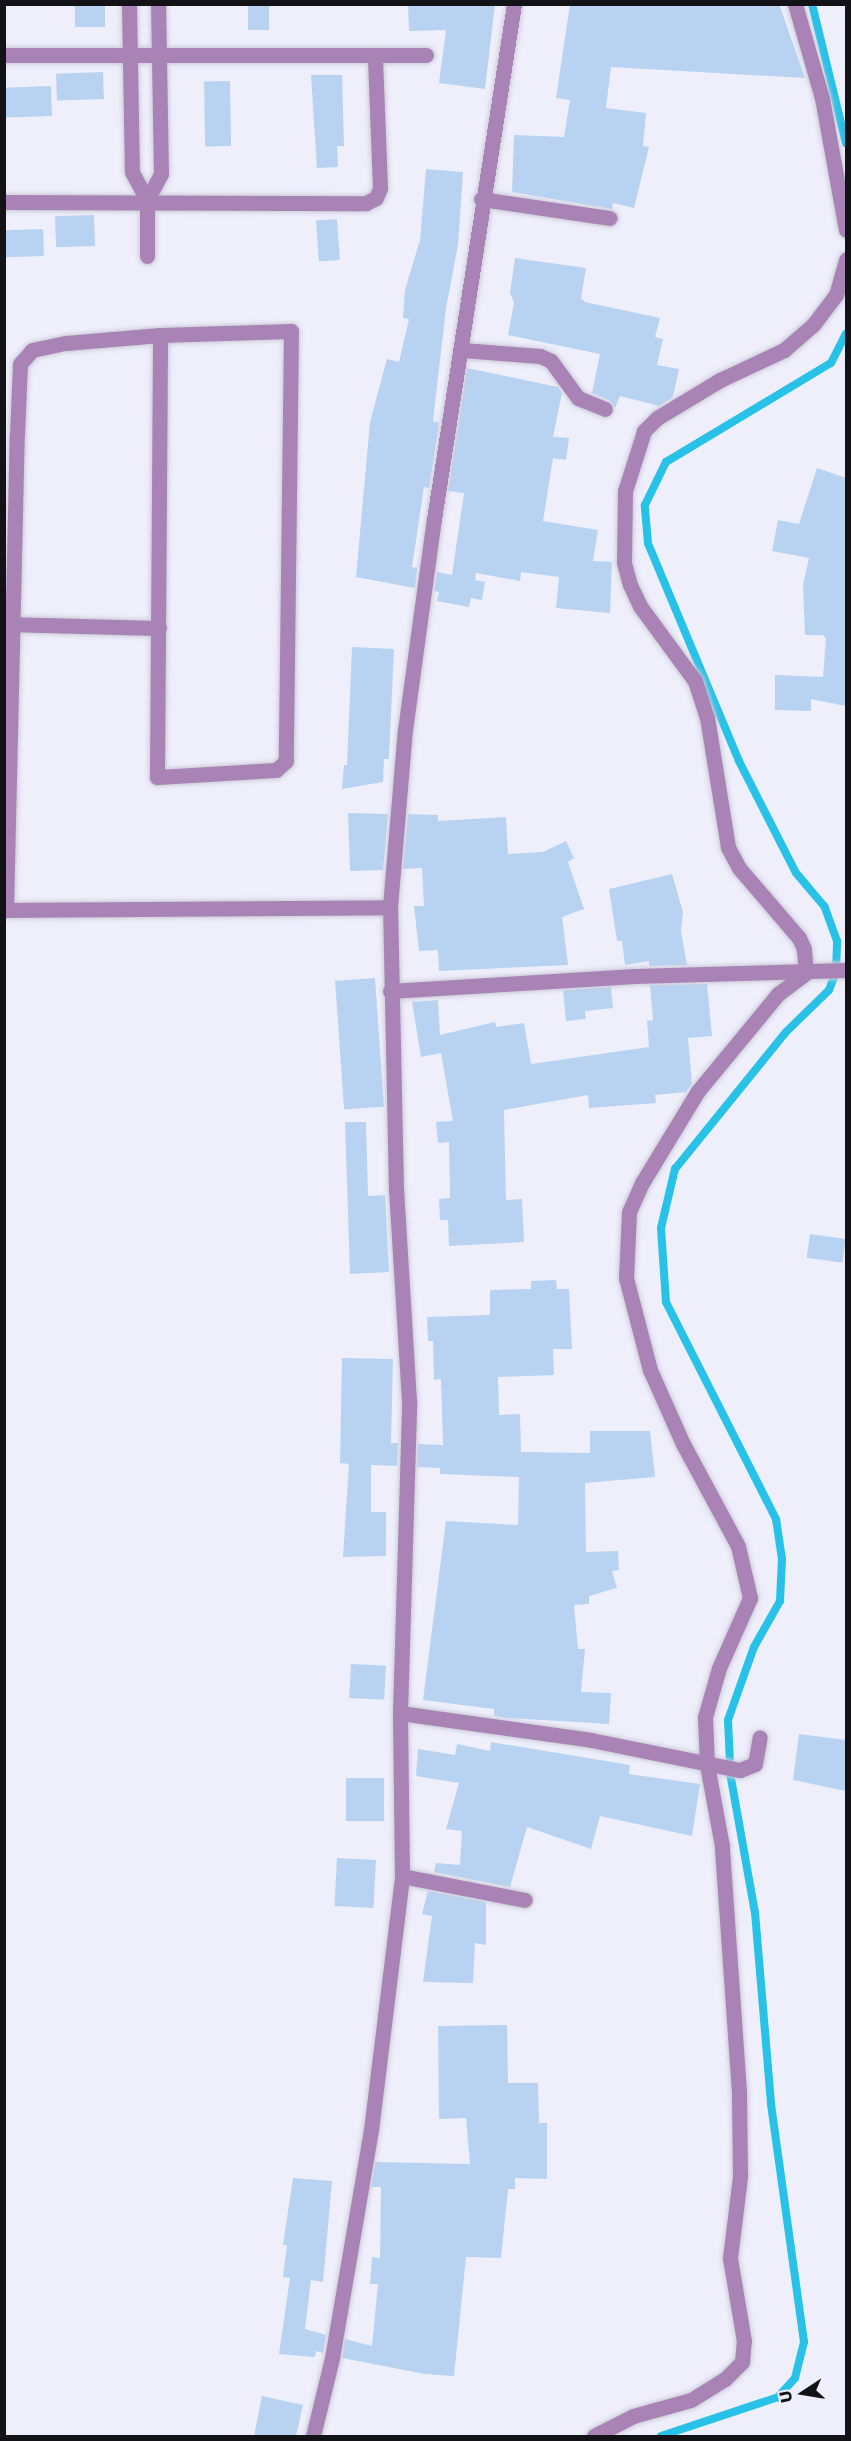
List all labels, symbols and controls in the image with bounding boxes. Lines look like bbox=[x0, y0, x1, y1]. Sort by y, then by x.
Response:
north arrow bbox=[773, 2363, 833, 2423]
text: U bbox=[774, 2389, 796, 2405]

